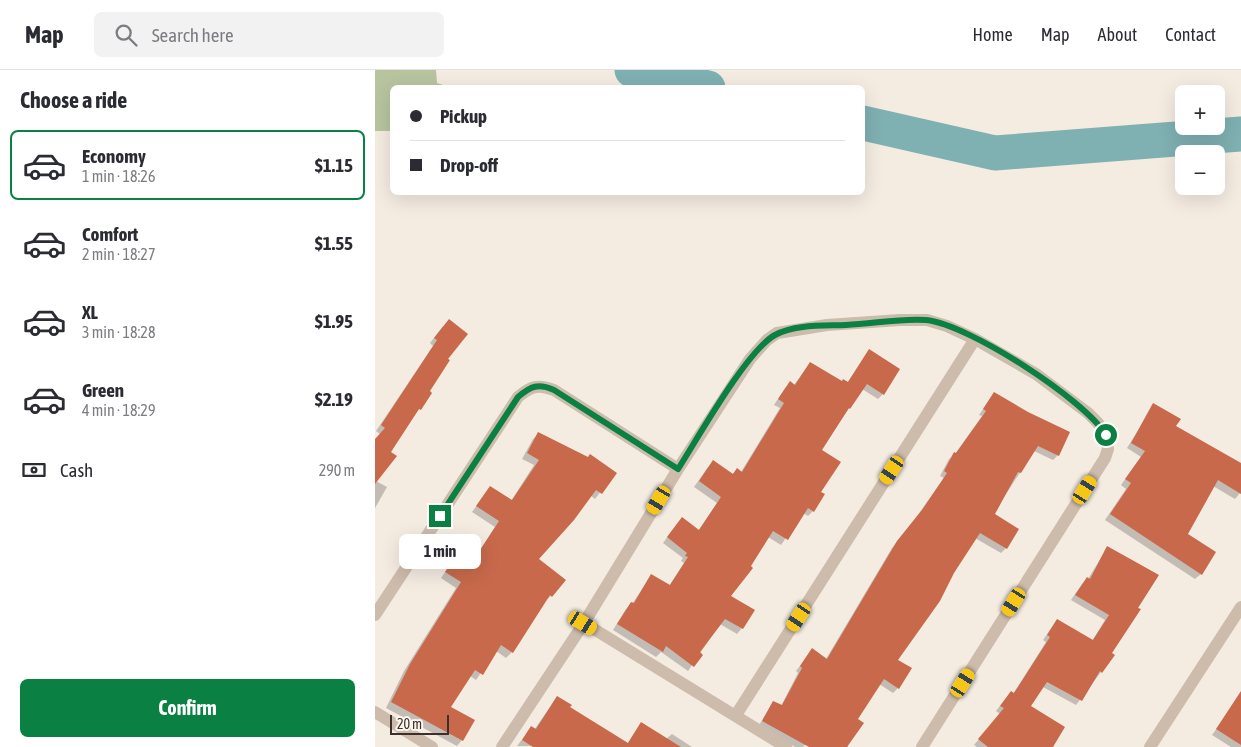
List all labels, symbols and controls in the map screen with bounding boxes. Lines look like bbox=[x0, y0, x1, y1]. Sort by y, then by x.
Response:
search box bbox=[94, 12, 444, 57]
text: Map bbox=[25, 21, 64, 48]
icon: search bbox=[112, 21, 140, 49]
text: Search here bbox=[152, 24, 234, 46]
text: Home bbox=[973, 24, 1013, 45]
text: Map bbox=[1041, 24, 1070, 45]
text: About bbox=[1098, 24, 1137, 45]
text: Contact bbox=[1165, 24, 1216, 45]
map controls bbox=[1175, 85, 1225, 195]
button: + bbox=[1175, 85, 1225, 135]
text: Choose a ride bbox=[20, 87, 127, 113]
text: Pickup bbox=[440, 105, 487, 127]
icon: car bbox=[22, 143, 67, 188]
text: Economy bbox=[82, 145, 146, 167]
button: − bbox=[1175, 145, 1225, 195]
text: $1.15 bbox=[315, 154, 353, 176]
text: Drop-off bbox=[440, 154, 498, 176]
text: 1 min · 18:26 bbox=[82, 167, 155, 185]
icon: car bbox=[22, 221, 67, 266]
text: Comfort bbox=[82, 223, 138, 245]
text: $1.55 bbox=[315, 232, 353, 254]
text: 2 min · 18:27 bbox=[82, 245, 155, 263]
icon: car bbox=[22, 299, 67, 344]
text: XL bbox=[82, 301, 98, 323]
text: $1.95 bbox=[315, 310, 353, 332]
text: 3 min · 18:28 bbox=[82, 323, 155, 341]
icon: car bbox=[22, 377, 67, 422]
text: Green bbox=[82, 379, 124, 401]
text: $2.19 bbox=[315, 388, 353, 410]
text: 4 min · 18:29 bbox=[82, 401, 155, 419]
route start bbox=[1095, 424, 1117, 446]
car bbox=[877, 453, 906, 487]
icon: cash bbox=[20, 456, 48, 484]
text: Cash bbox=[60, 459, 93, 481]
text: 290 m bbox=[319, 461, 355, 479]
car bbox=[1070, 473, 1099, 507]
car bbox=[644, 483, 673, 517]
route end bbox=[429, 505, 451, 527]
callout: 1 min bbox=[399, 534, 481, 568]
text: 1 min bbox=[424, 542, 456, 560]
car bbox=[999, 585, 1028, 619]
car bbox=[784, 600, 813, 634]
car bbox=[566, 609, 599, 637]
car bbox=[948, 666, 977, 700]
button: Confirm bbox=[20, 679, 355, 737]
scale bar bbox=[390, 712, 449, 735]
text: 20 m bbox=[397, 716, 422, 732]

